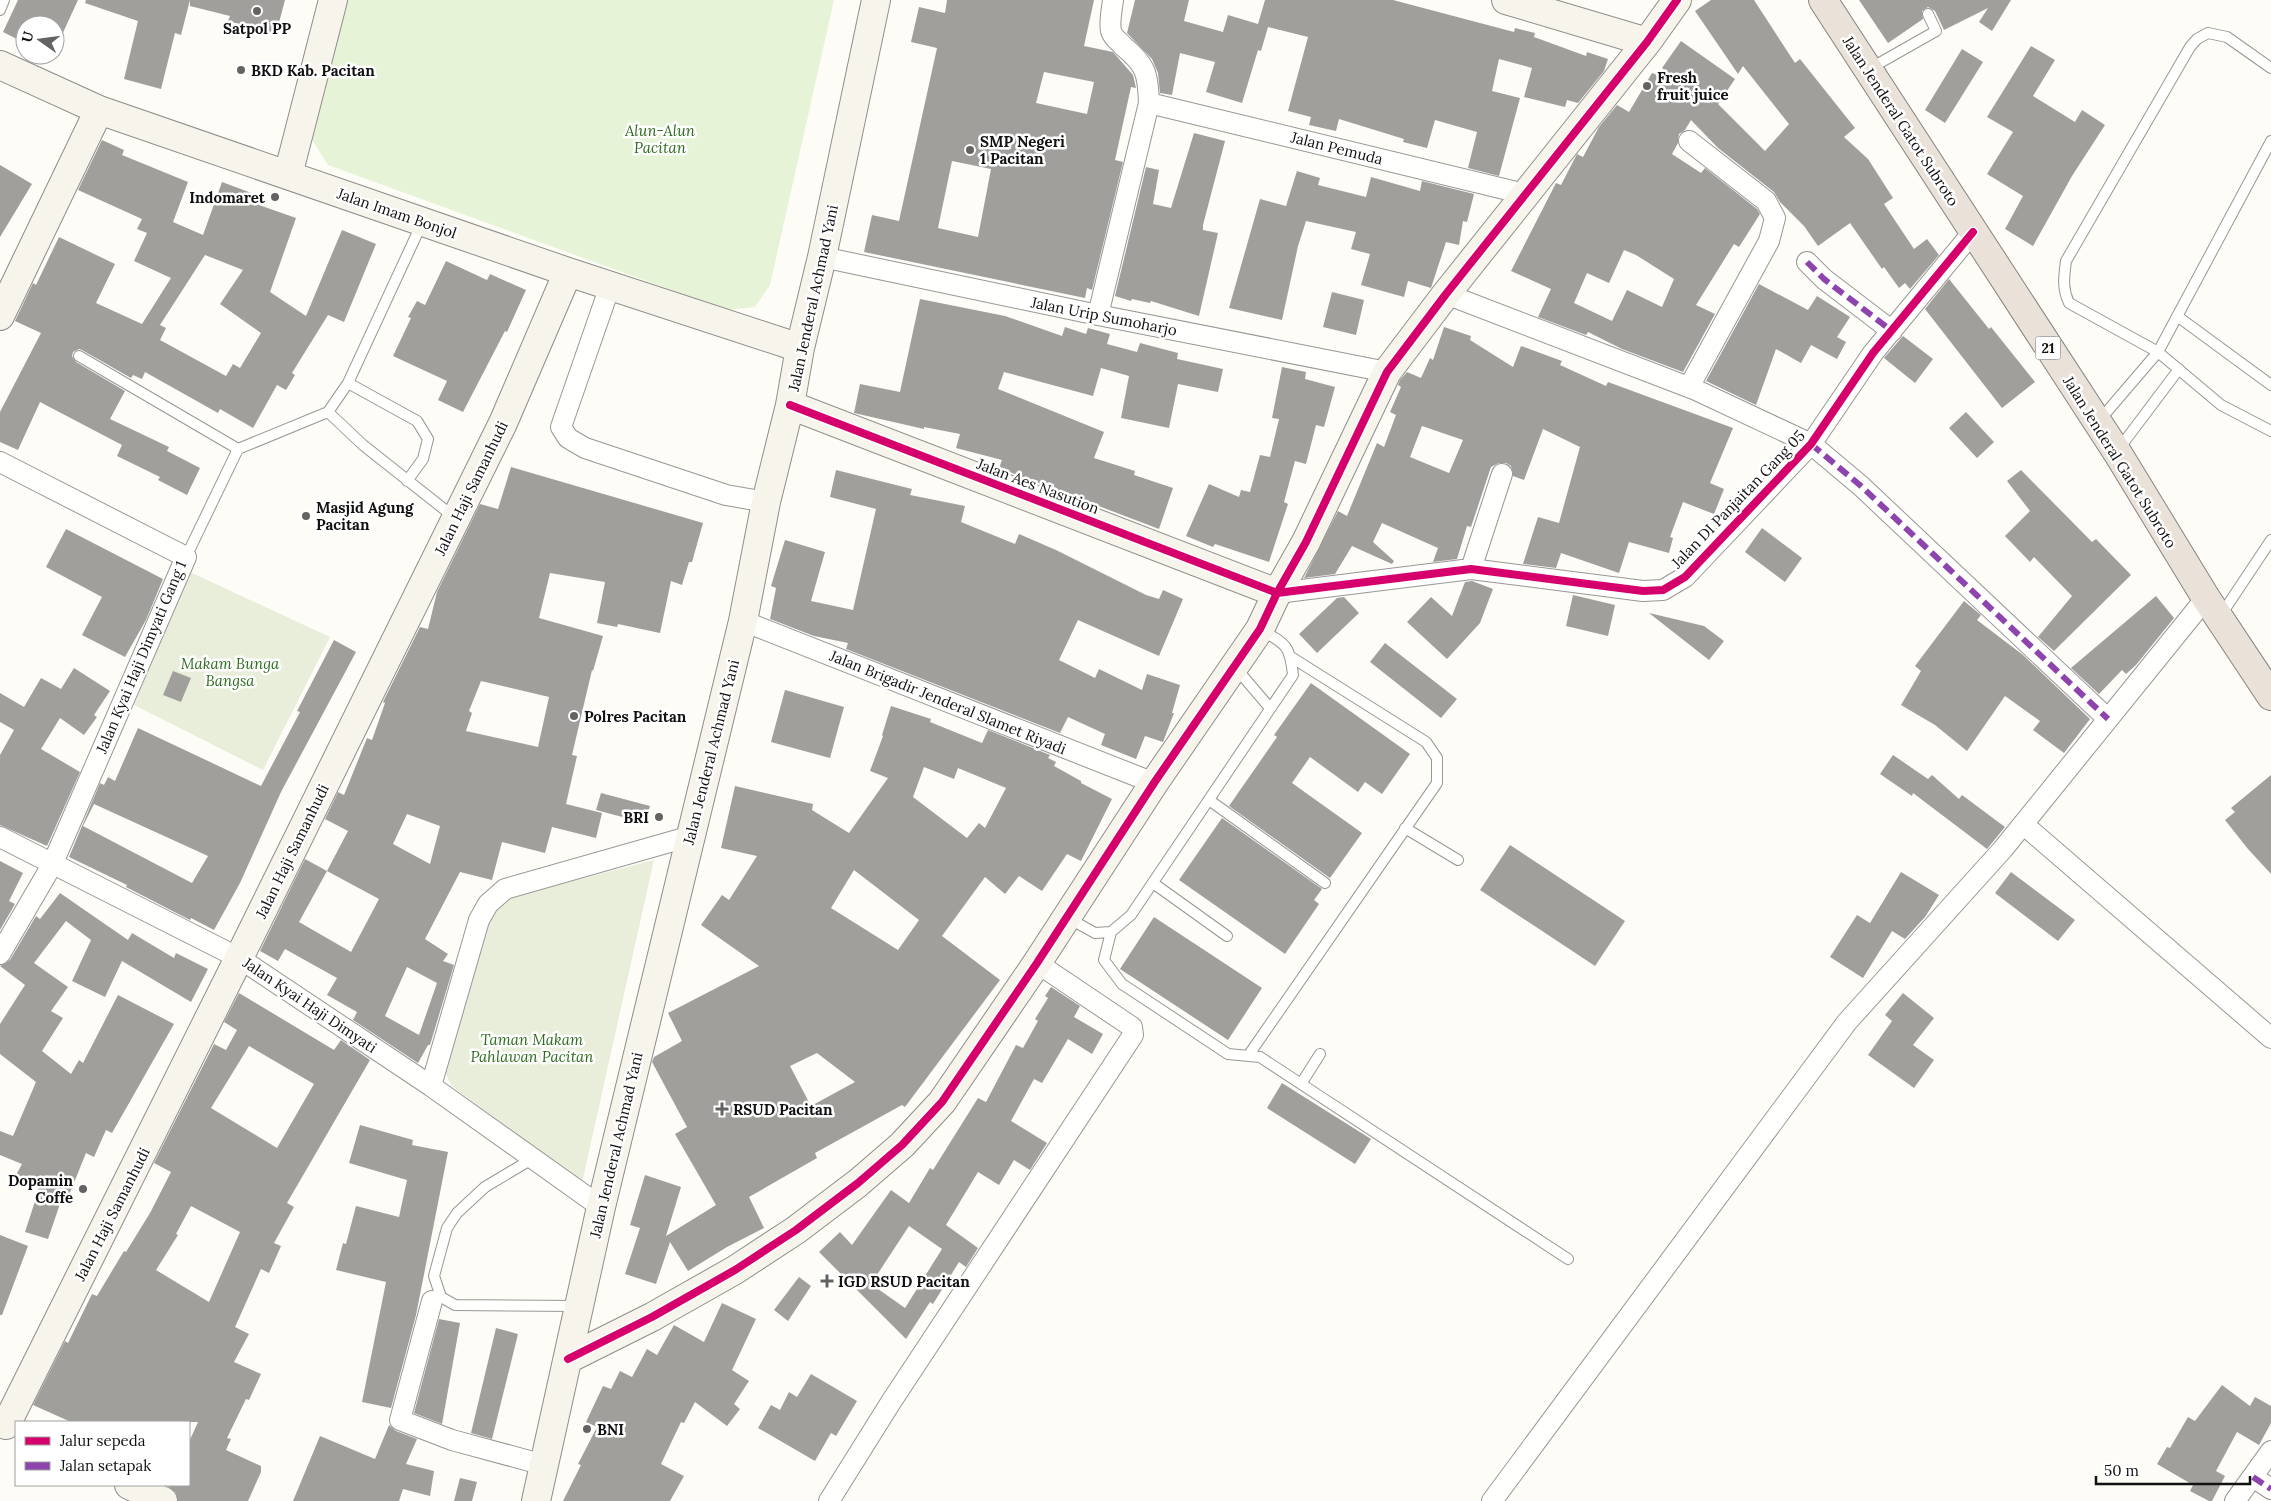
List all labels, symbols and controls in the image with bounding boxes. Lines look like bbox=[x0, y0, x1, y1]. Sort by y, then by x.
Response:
marker: Satpol PP bbox=[251, 5, 263, 17]
north arrow bbox=[15, 15, 65, 65]
place label: Satpol PP bbox=[223, 19, 291, 38]
text: U bbox=[17, 29, 37, 44]
street label: Jalan Jenderal Gatot Subroto bbox=[1838, 32, 1963, 210]
place label: BKD Kab. Pacitan bbox=[251, 61, 375, 80]
marker: BKD Kab. Pacitan bbox=[235, 64, 247, 76]
place label: Fresh fruit juice bbox=[1657, 68, 1729, 104]
marker: Fresh fruit juice bbox=[1641, 80, 1653, 92]
park label: Alun-Alun Pacitan bbox=[624, 121, 696, 157]
street label: Jalan Pemuda bbox=[1288, 127, 1385, 169]
place label: SMP Negeri 1 Pacitan bbox=[980, 132, 1065, 168]
marker: SMP Negeri 1 Pacitan bbox=[964, 144, 976, 156]
street label: Jalan Imam Bonjol bbox=[334, 183, 459, 242]
place label: Indomaret bbox=[189, 188, 266, 207]
marker: Indomaret bbox=[269, 191, 281, 203]
street label: Jalan Jenderal Achmad Yani bbox=[784, 203, 842, 394]
street label: Jalan Urip Sumoharjo bbox=[1028, 292, 1179, 340]
road number: 21 bbox=[2036, 336, 2060, 359]
street label: Jalan Jenderal Gatot Subroto bbox=[2059, 372, 2181, 552]
street label: Jalan Haji Samanhudi bbox=[430, 418, 512, 559]
street label: Jalan DI Panjaitan Gang 05 bbox=[1666, 426, 1809, 573]
street label: Jalan Aes Nasution bbox=[973, 454, 1102, 518]
place label: Masjid Agung Pacitan bbox=[316, 498, 414, 534]
marker: Masjid Agung Pacitan bbox=[300, 510, 312, 522]
street label: Jalan Kyai Haji Dimyati Gang 1 bbox=[91, 558, 190, 757]
street label: Jalan Brigadir Jenderal Slamet Riyadi bbox=[826, 645, 1069, 758]
park label: Makam Bunga Bangsa bbox=[181, 654, 280, 690]
street label: Jalan Jenderal Achmad Yani bbox=[679, 657, 743, 847]
place label: Polres Pacitan bbox=[584, 707, 687, 726]
marker: Polres Pacitan bbox=[568, 710, 580, 722]
street label: Jalan Haji Samanhudi bbox=[251, 781, 333, 922]
place label: BRI bbox=[623, 808, 649, 827]
marker: BRI bbox=[653, 811, 665, 823]
street label: Jalan Kyai Haji Dimyati bbox=[239, 953, 381, 1057]
park label: Taman Makam Pahlawan Pacitan bbox=[470, 1030, 594, 1066]
street label: Jalan Jenderal Achmad Yani bbox=[585, 1050, 647, 1241]
place label: RSUD Pacitan bbox=[733, 1100, 833, 1119]
marker: RSUD Pacitan bbox=[715, 1102, 729, 1116]
street label: Jalan Haji Samanhudi bbox=[70, 1144, 154, 1285]
place label: Dopamin Coffe bbox=[8, 1171, 73, 1207]
marker: Dopamin Coffe bbox=[77, 1183, 89, 1195]
place label: IGD RSUD Pacitan bbox=[838, 1272, 970, 1291]
marker: IGD RSUD Pacitan bbox=[820, 1274, 834, 1288]
place label: BNI bbox=[597, 1420, 624, 1439]
legend bbox=[15, 1421, 190, 1486]
marker: BNI bbox=[581, 1423, 593, 1435]
text: Jalur sepeda bbox=[59, 1431, 146, 1450]
scale bar bbox=[2096, 1454, 2250, 1486]
text: Jalan setapak bbox=[59, 1456, 151, 1475]
text: 50 m bbox=[2104, 1461, 2139, 1480]

